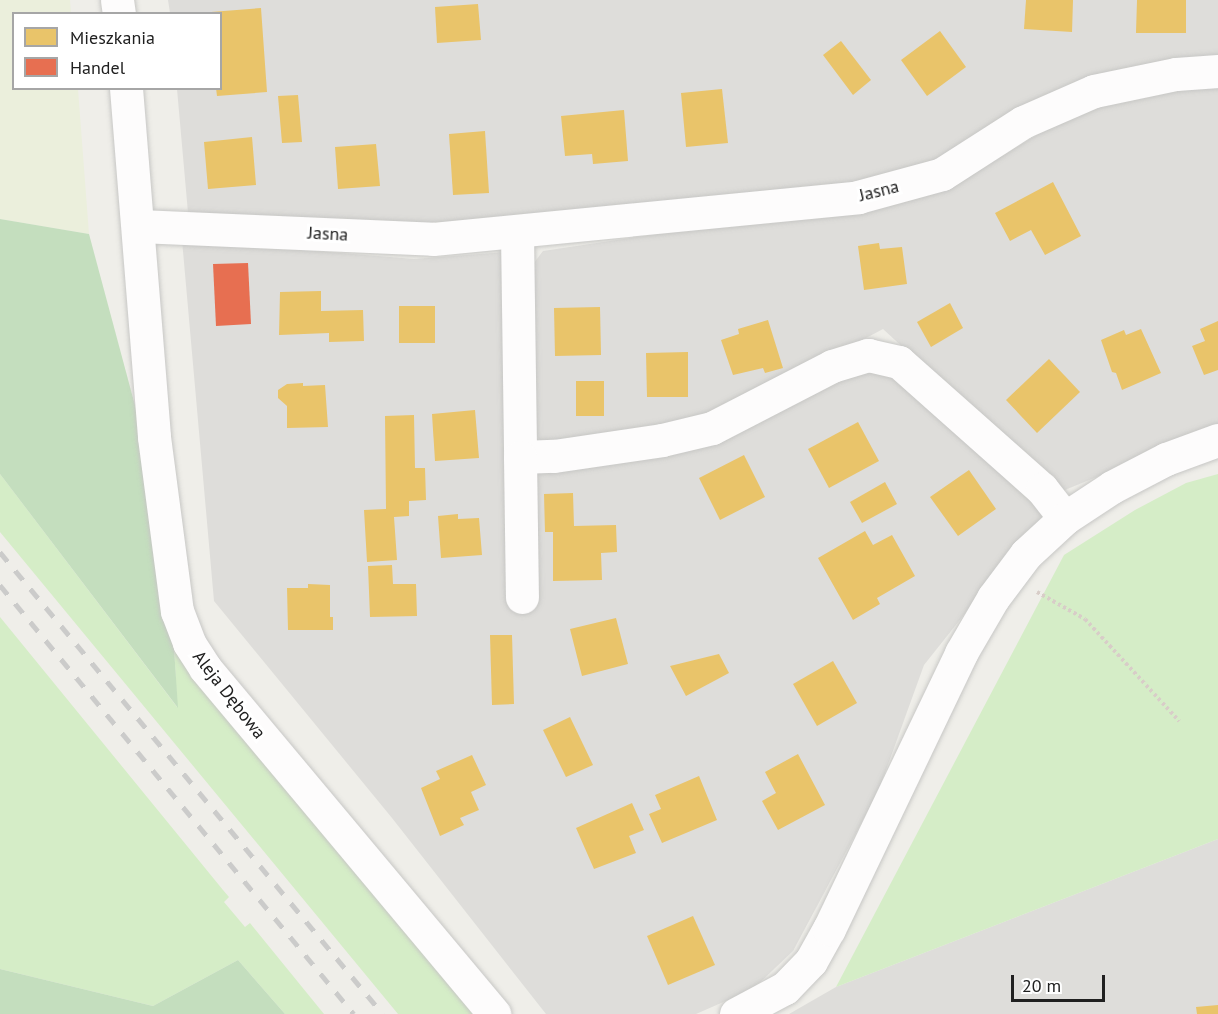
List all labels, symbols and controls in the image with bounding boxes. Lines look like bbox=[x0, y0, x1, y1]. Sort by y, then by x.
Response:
legend bbox=[12, 12, 222, 90]
text: Mieszkania bbox=[70, 26, 155, 49]
text: Handel bbox=[70, 56, 125, 79]
street label: Jasna bbox=[857, 176, 901, 206]
street label: Jasna bbox=[307, 222, 349, 246]
street label: Aleja Dębowa bbox=[188, 647, 270, 743]
scale bar bbox=[1014, 963, 1108, 1001]
text: 20 m bbox=[1022, 974, 1061, 997]

